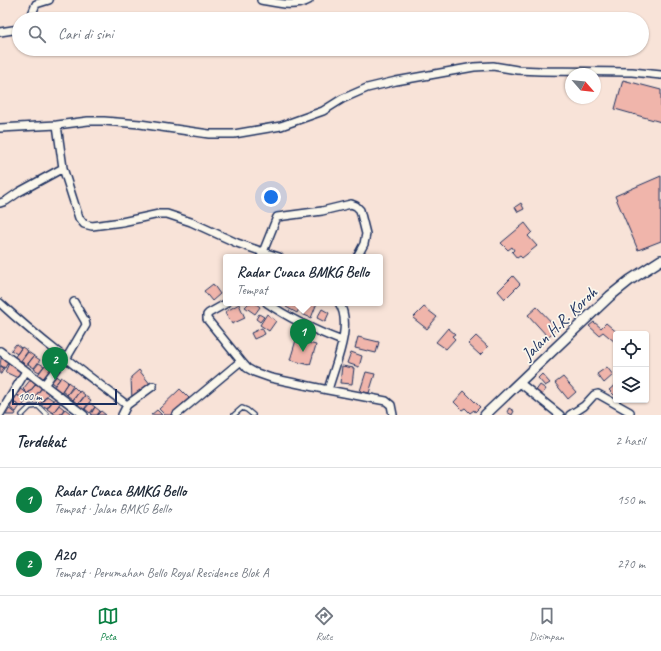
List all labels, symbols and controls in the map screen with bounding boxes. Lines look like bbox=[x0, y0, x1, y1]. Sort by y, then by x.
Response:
search box bbox=[12, 12, 649, 56]
icon: search bbox=[26, 23, 48, 45]
text: Cari di sini bbox=[58, 25, 113, 44]
north arrow bbox=[565, 68, 601, 104]
your location bbox=[261, 187, 281, 207]
popup bbox=[223, 254, 383, 306]
text: Radar Cuaca BMKG Bello bbox=[237, 263, 369, 282]
street label: Jalan H.R. Koroh bbox=[516, 281, 602, 365]
text: Tempat bbox=[237, 282, 268, 298]
pin: 1 bbox=[290, 319, 316, 352]
map controls bbox=[613, 331, 649, 403]
button: locate bbox=[613, 331, 649, 367]
pin: 2 bbox=[42, 347, 68, 380]
button: layers bbox=[613, 367, 649, 403]
scale bar bbox=[12, 387, 117, 406]
text: 100 m bbox=[18, 389, 42, 403]
text: Terdekat bbox=[16, 431, 66, 452]
text: 2 hasil bbox=[615, 433, 645, 449]
text: Radar Cuaca BMKG Bello bbox=[54, 482, 186, 501]
text: 1 bbox=[26, 492, 32, 508]
text: 150 m bbox=[617, 492, 645, 508]
text: Tempat · Jalan BMKG Bello bbox=[54, 501, 171, 517]
text: A20 bbox=[54, 546, 75, 565]
text: 2 bbox=[26, 556, 32, 572]
text: 270 m bbox=[617, 556, 645, 572]
text: Tempat · Perumahan Bello Royal Residence Blok A bbox=[54, 565, 269, 581]
tab: Peta bbox=[97, 605, 119, 643]
tab: Rute bbox=[313, 605, 335, 643]
tab: Disimpan bbox=[529, 605, 564, 643]

